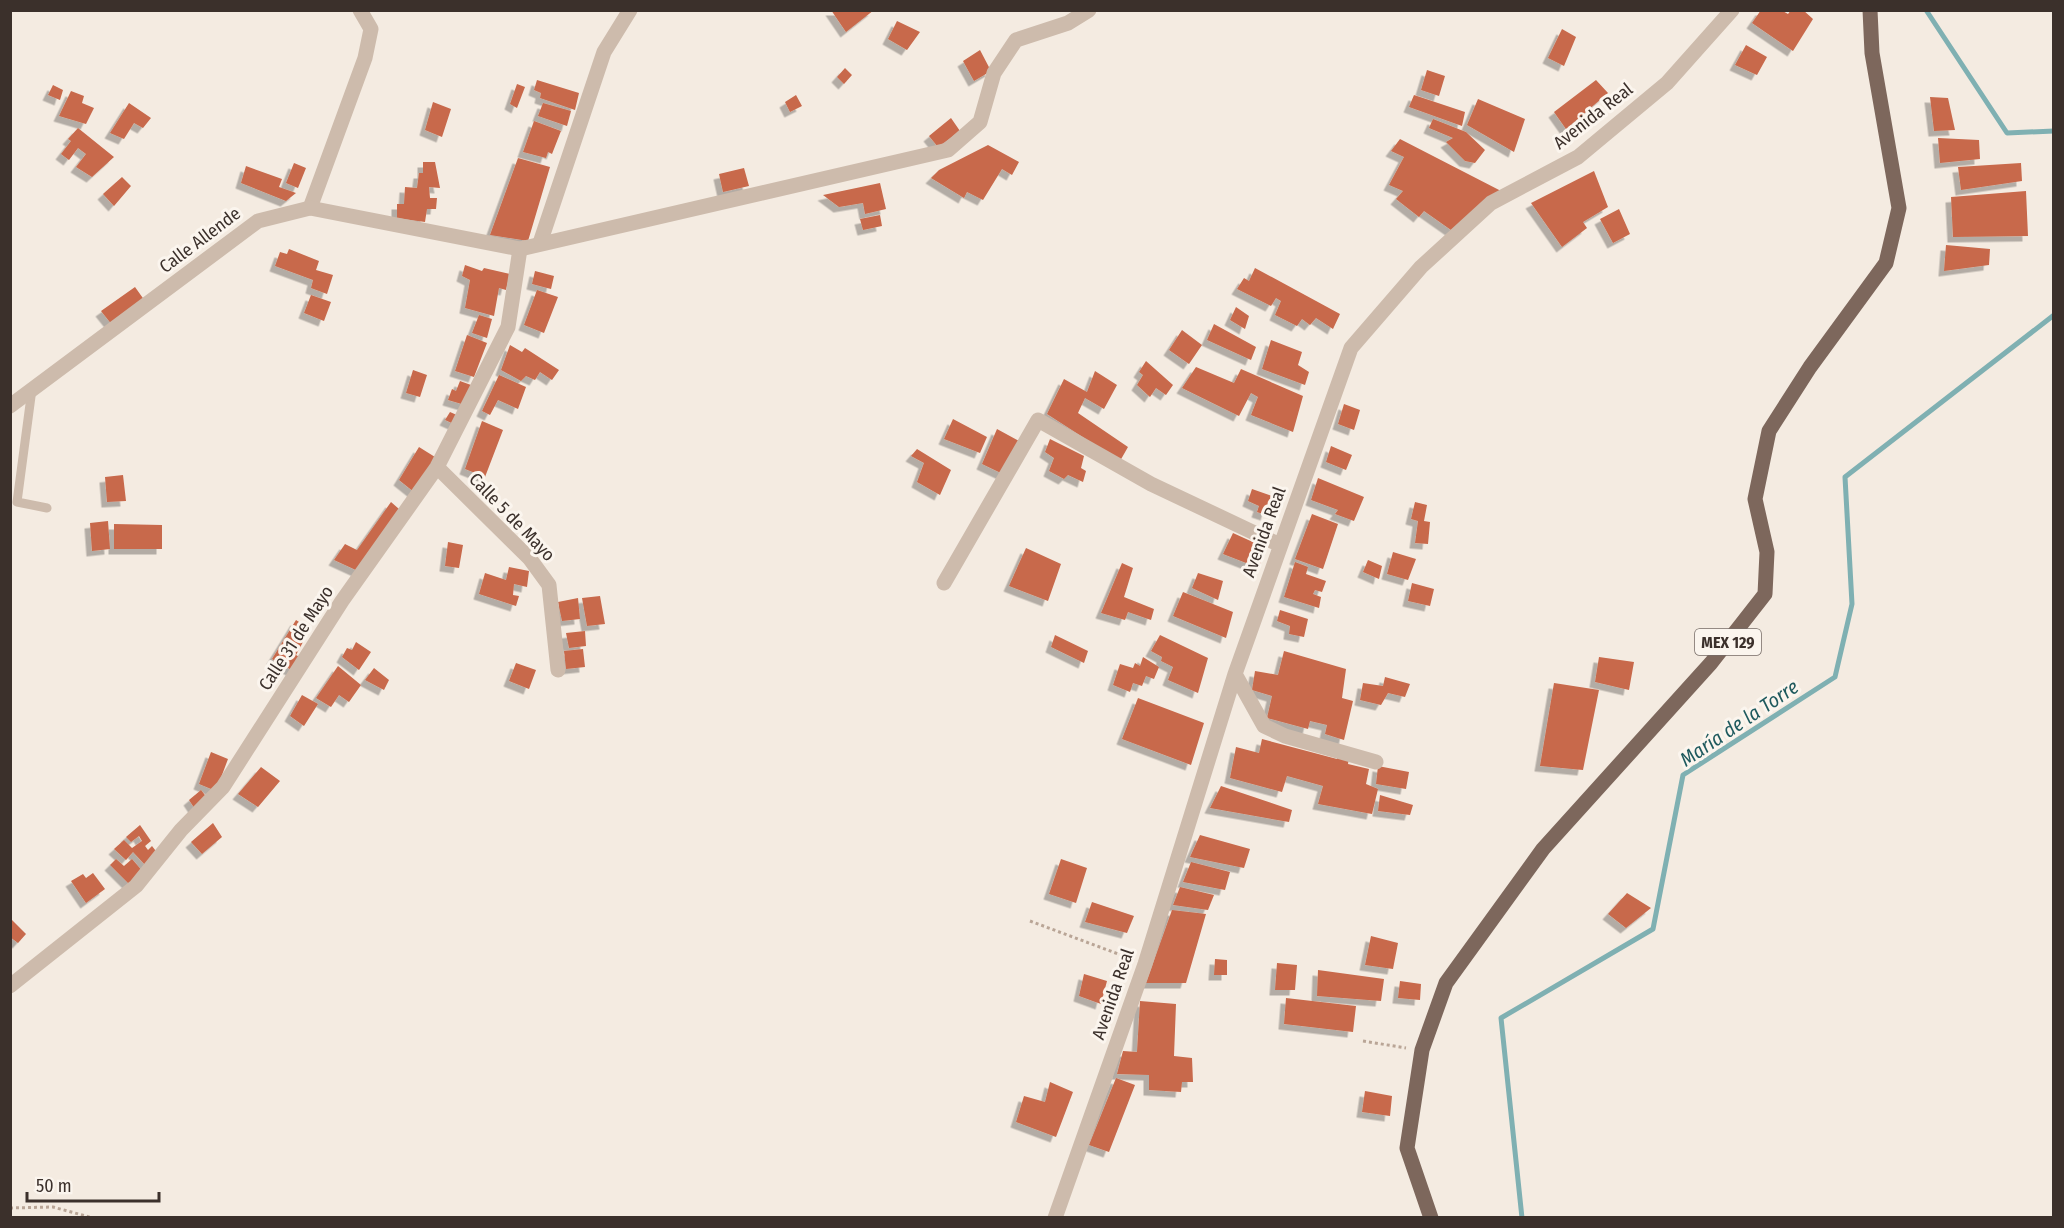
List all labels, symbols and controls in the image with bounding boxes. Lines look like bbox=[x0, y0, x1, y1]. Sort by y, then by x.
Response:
street label: Avenida Real bbox=[1549, 78, 1637, 154]
street label: Calle Allende bbox=[155, 202, 245, 278]
street label: Calle 5 de Mayo bbox=[464, 468, 560, 566]
street label: Avenida Real bbox=[1237, 484, 1291, 580]
street label: Calle 31 de Mayo bbox=[254, 581, 338, 695]
road number: MEX 129 bbox=[1695, 629, 1761, 655]
water label: María de la Torre bbox=[1675, 674, 1803, 771]
street label: Avenida Real bbox=[1087, 945, 1139, 1042]
scale bar bbox=[27, 1165, 159, 1203]
text: 50 m bbox=[36, 1175, 72, 1197]

